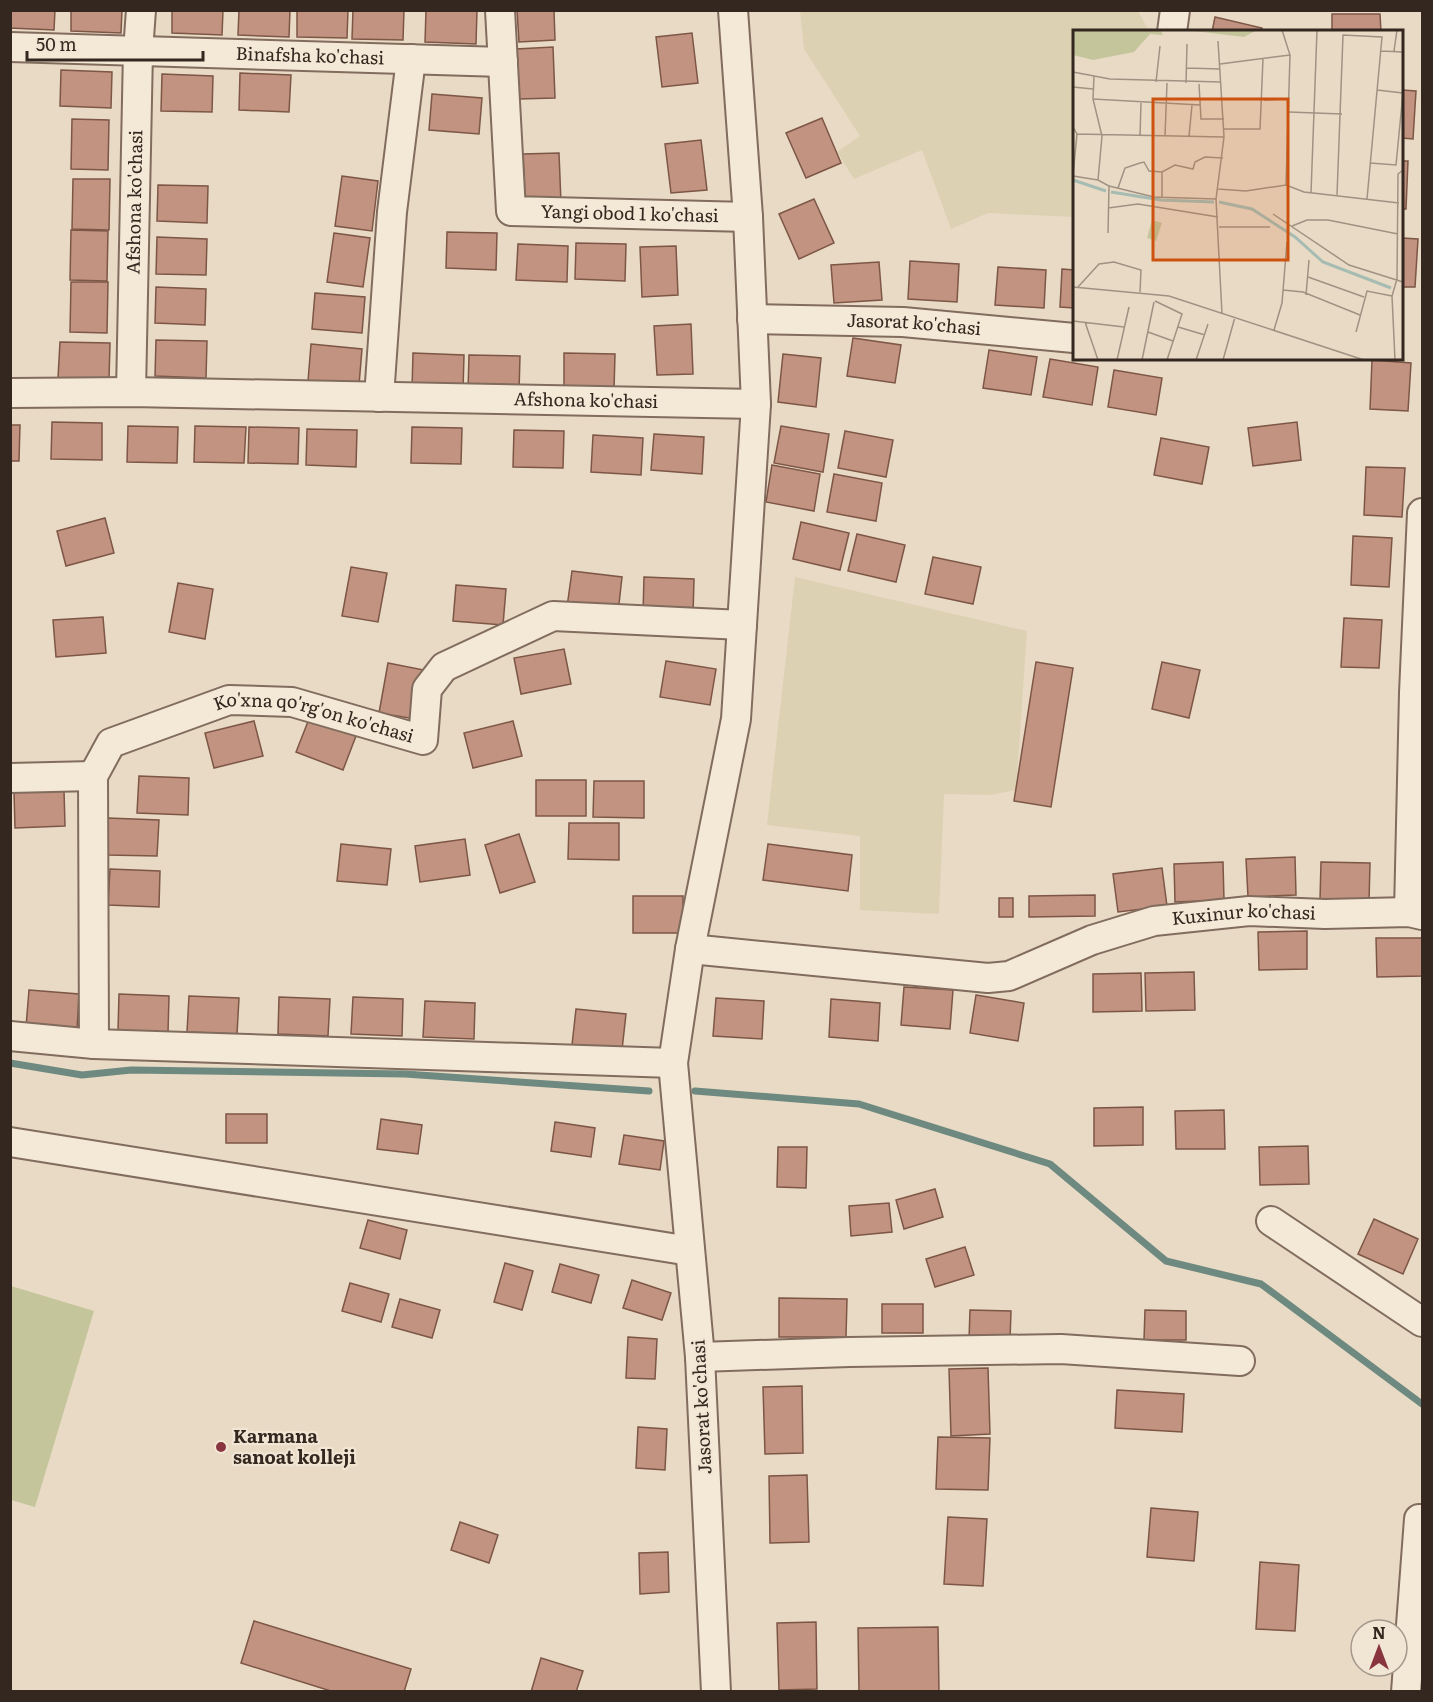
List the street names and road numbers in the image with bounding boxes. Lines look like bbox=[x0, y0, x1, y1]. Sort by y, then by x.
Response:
street label: Binafsha ko'chasi bbox=[235, 39, 385, 70]
street label: Afshona ko'chasi bbox=[118, 129, 148, 275]
street label: Yangi obod 1 ko'chasi bbox=[540, 197, 719, 228]
street label: Jasorat ko'chasi bbox=[846, 306, 982, 341]
street label: Afshona ko'chasi bbox=[513, 384, 658, 414]
street label: Ko'xna qo'rg'on ko'chasi bbox=[209, 685, 417, 749]
street label: Kuxinur ko'chasi bbox=[1170, 896, 1316, 931]
street label: Jasorat ko'chasi bbox=[683, 1339, 718, 1475]

